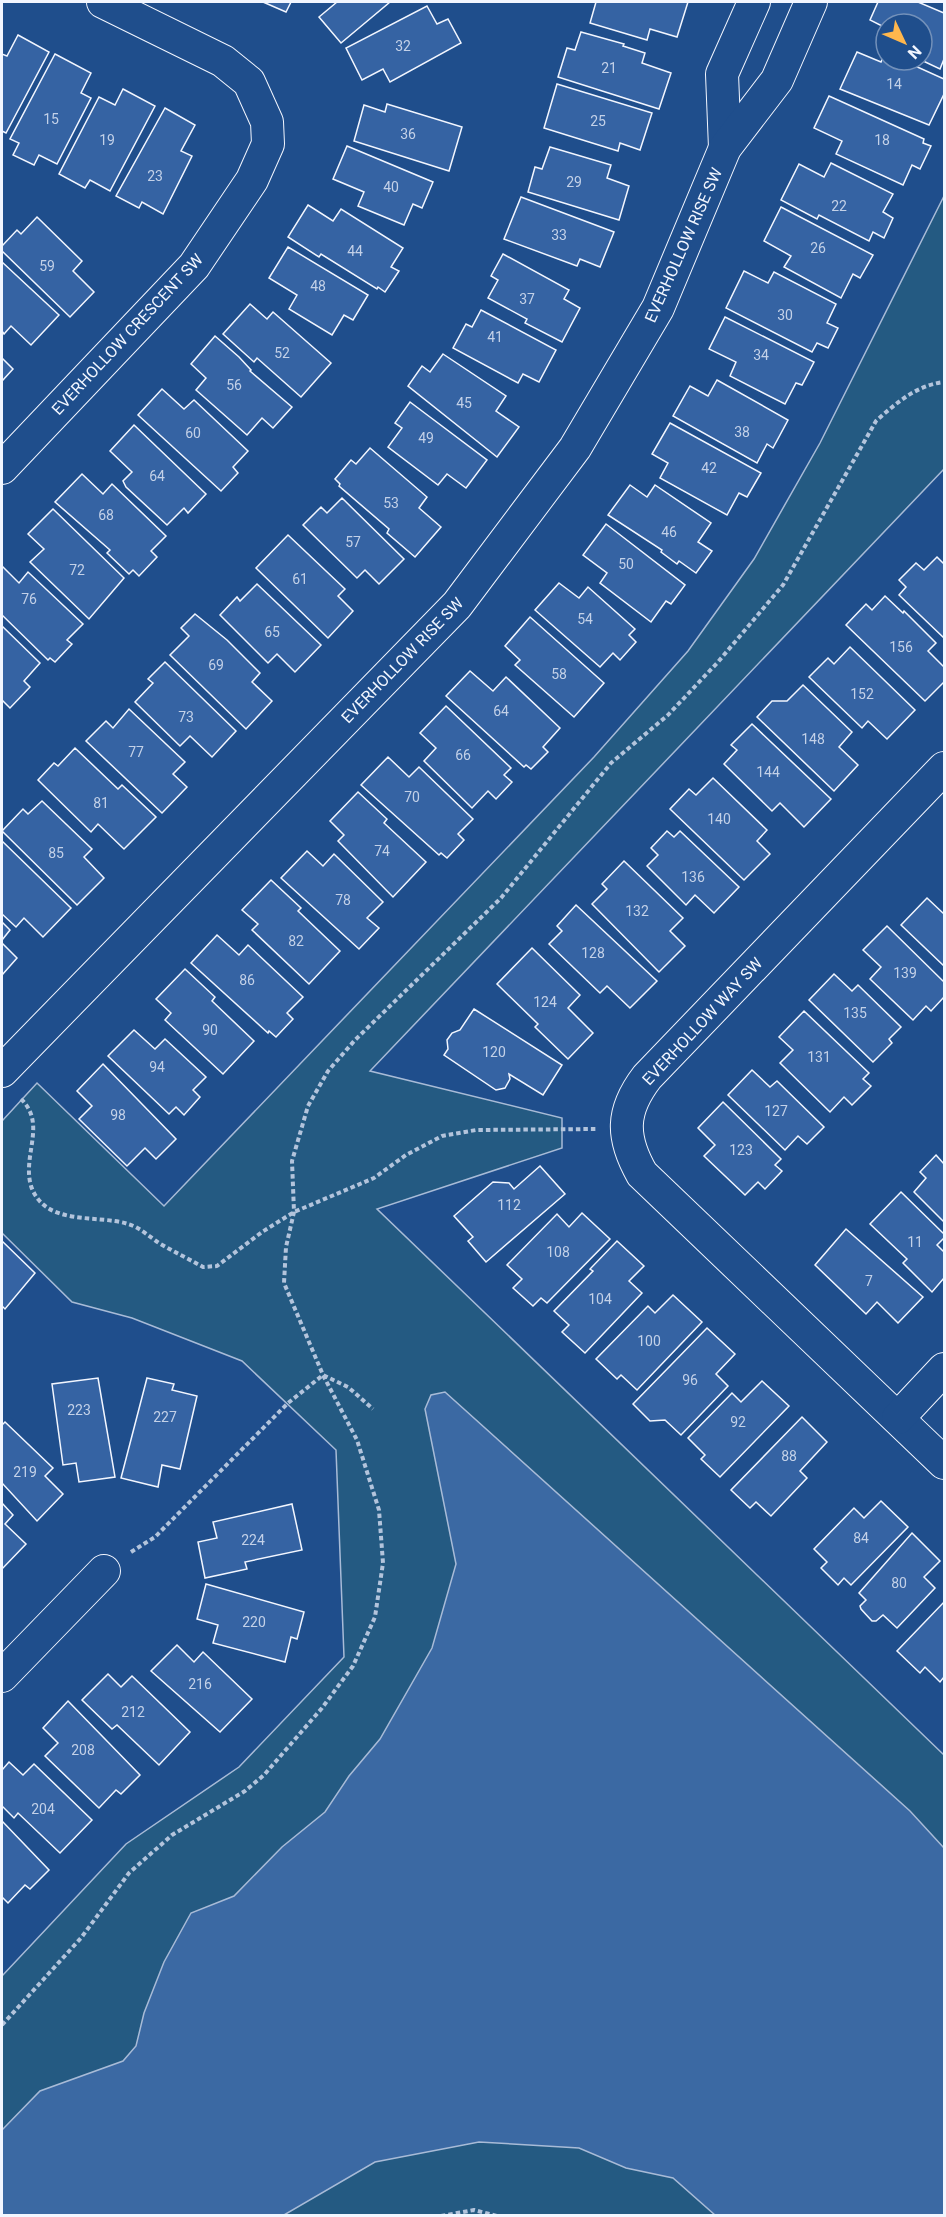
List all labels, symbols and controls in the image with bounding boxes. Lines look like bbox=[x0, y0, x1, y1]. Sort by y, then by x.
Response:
north arrow bbox=[874, 12, 934, 72]
house number: 32 bbox=[395, 38, 411, 54]
text: N bbox=[904, 41, 925, 63]
house number: 21 bbox=[601, 60, 617, 76]
house number: 14 bbox=[886, 76, 902, 92]
house number: 15 bbox=[43, 111, 59, 127]
house number: 25 bbox=[590, 113, 606, 129]
house number: 36 bbox=[400, 126, 416, 142]
house number: 19 bbox=[99, 132, 115, 148]
house number: 18 bbox=[874, 132, 890, 148]
street label: EVERHOLLOW RISE SW bbox=[641, 165, 726, 325]
house number: 23 bbox=[147, 168, 163, 184]
house number: 29 bbox=[566, 174, 582, 190]
house number: 40 bbox=[383, 179, 399, 195]
house number: 22 bbox=[831, 198, 847, 214]
house number: 33 bbox=[551, 227, 567, 243]
house number: 26 bbox=[810, 240, 826, 256]
house number: 44 bbox=[347, 243, 363, 259]
street label: EVERHOLLOW CRESCENT SW bbox=[48, 250, 207, 419]
house number: 59 bbox=[39, 258, 55, 274]
house number: 48 bbox=[310, 278, 326, 294]
house number: 37 bbox=[519, 291, 535, 307]
house number: 30 bbox=[777, 307, 793, 323]
house number: 41 bbox=[487, 329, 503, 345]
house number: 52 bbox=[274, 345, 290, 361]
house number: 34 bbox=[753, 347, 769, 363]
house number: 56 bbox=[226, 377, 242, 393]
house number: 45 bbox=[456, 395, 472, 411]
house number: 38 bbox=[734, 424, 750, 440]
house number: 60 bbox=[185, 425, 201, 441]
house number: 49 bbox=[418, 430, 434, 446]
house number: 42 bbox=[701, 460, 717, 476]
house number: 64 bbox=[149, 468, 165, 484]
house number: 53 bbox=[383, 495, 399, 511]
house number: 68 bbox=[98, 507, 114, 523]
house number: 46 bbox=[661, 524, 677, 540]
house number: 57 bbox=[345, 534, 361, 550]
house number: 50 bbox=[618, 556, 634, 572]
house number: 72 bbox=[69, 562, 85, 578]
house number: 61 bbox=[292, 571, 308, 587]
house number: 76 bbox=[21, 591, 37, 607]
street label: EVERHOLLOW RISE SW bbox=[338, 594, 467, 727]
house number: 54 bbox=[577, 611, 593, 627]
house number: 65 bbox=[264, 624, 280, 640]
house number: 156 bbox=[889, 639, 913, 655]
house number: 69 bbox=[208, 657, 224, 673]
house number: 58 bbox=[551, 666, 567, 682]
house number: 152 bbox=[850, 686, 874, 702]
house number: 64 bbox=[493, 703, 509, 719]
house number: 73 bbox=[178, 709, 194, 725]
house number: 148 bbox=[801, 731, 825, 747]
house number: 77 bbox=[128, 744, 144, 760]
house number: 66 bbox=[455, 747, 471, 763]
house number: 144 bbox=[756, 764, 780, 780]
house number: 70 bbox=[404, 789, 420, 805]
house number: 81 bbox=[93, 795, 109, 811]
house number: 140 bbox=[707, 811, 731, 827]
house number: 74 bbox=[374, 843, 390, 859]
house number: 85 bbox=[48, 845, 64, 861]
house number: 136 bbox=[681, 869, 705, 885]
house number: 78 bbox=[335, 892, 351, 908]
house number: 132 bbox=[625, 903, 649, 919]
house number: 82 bbox=[288, 933, 304, 949]
house number: 128 bbox=[581, 945, 605, 961]
street label: EVERHOLLOW WAY SW bbox=[638, 954, 766, 1089]
house number: 139 bbox=[893, 965, 917, 981]
house number: 86 bbox=[239, 972, 255, 988]
house number: 124 bbox=[533, 994, 557, 1010]
house number: 135 bbox=[843, 1005, 867, 1021]
house number: 90 bbox=[202, 1022, 218, 1038]
house number: 120 bbox=[482, 1044, 506, 1060]
house number: 131 bbox=[807, 1049, 831, 1065]
house number: 94 bbox=[149, 1059, 165, 1075]
house number: 127 bbox=[764, 1103, 788, 1119]
house number: 98 bbox=[110, 1107, 126, 1123]
house number: 123 bbox=[729, 1142, 753, 1158]
house number: 112 bbox=[497, 1197, 521, 1213]
house number: 11 bbox=[907, 1234, 923, 1250]
house number: 108 bbox=[546, 1244, 570, 1260]
house number: 7 bbox=[865, 1273, 873, 1289]
house number: 104 bbox=[588, 1291, 612, 1307]
house number: 100 bbox=[637, 1333, 661, 1349]
house number: 96 bbox=[682, 1372, 698, 1388]
house number: 223 bbox=[67, 1402, 91, 1418]
house number: 227 bbox=[153, 1409, 177, 1425]
house number: 92 bbox=[730, 1414, 746, 1430]
house number: 88 bbox=[781, 1448, 797, 1464]
house number: 219 bbox=[13, 1464, 37, 1480]
house number: 84 bbox=[853, 1530, 869, 1546]
house number: 224 bbox=[241, 1532, 265, 1548]
house number: 80 bbox=[891, 1575, 907, 1591]
house number: 220 bbox=[242, 1614, 266, 1630]
house number: 216 bbox=[188, 1676, 212, 1692]
house number: 212 bbox=[121, 1704, 145, 1720]
house number: 208 bbox=[71, 1742, 95, 1758]
house number: 204 bbox=[31, 1801, 55, 1817]

